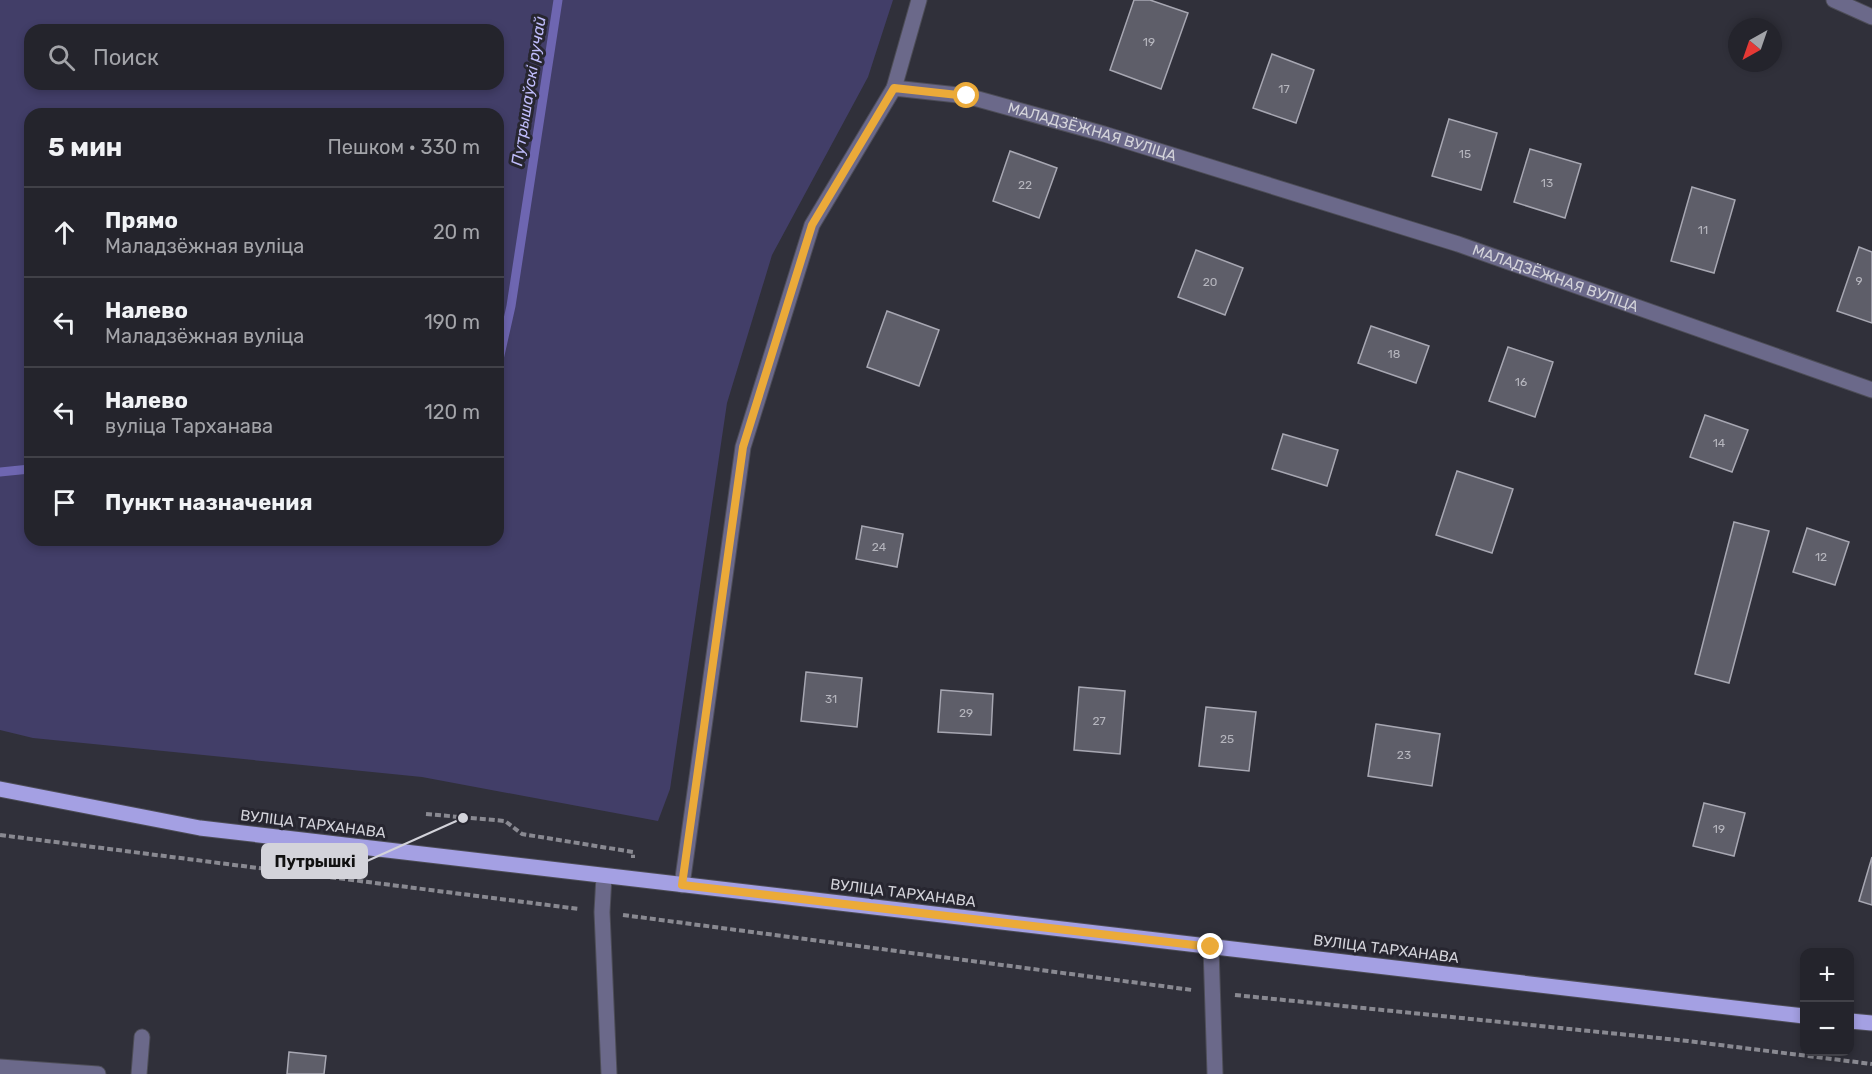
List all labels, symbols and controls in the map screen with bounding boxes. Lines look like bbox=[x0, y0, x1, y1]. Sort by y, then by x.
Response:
water label: Путрышаўскі ручай bbox=[507, 15, 550, 167]
north arrow bbox=[1728, 18, 1782, 72]
search box bbox=[24, 24, 504, 90]
house number: 19 bbox=[1143, 35, 1155, 49]
icon: search bbox=[45, 41, 78, 74]
text: Поиск bbox=[93, 44, 159, 71]
route start bbox=[953, 82, 979, 108]
house number: 17 bbox=[1278, 82, 1290, 96]
street label: МАЛАДЗЁЖНАЯ ВУЛІЦА bbox=[1006, 99, 1179, 165]
text: 5 мин bbox=[48, 132, 122, 163]
text: Пешком · 330 m bbox=[328, 135, 480, 159]
house number: 15 bbox=[1459, 147, 1471, 161]
house number: 13 bbox=[1541, 176, 1553, 190]
house number: 22 bbox=[1018, 178, 1032, 192]
text: Прямо bbox=[105, 207, 178, 234]
icon: ahead bbox=[48, 216, 81, 249]
text: 20 m bbox=[433, 220, 480, 244]
house number: 11 bbox=[1698, 223, 1708, 237]
text: Маладзёжная вуліца bbox=[105, 234, 304, 258]
street label: МАЛАДЗЁЖНАЯ ВУЛІЦА bbox=[1470, 241, 1641, 316]
house number: 9 bbox=[1855, 274, 1863, 288]
house number: 20 bbox=[1203, 275, 1217, 289]
text: Налево bbox=[105, 297, 188, 324]
icon: left bbox=[48, 306, 81, 339]
text: 190 m bbox=[424, 310, 480, 334]
text: Маладзёжная вуліца bbox=[105, 324, 304, 348]
house number: 18 bbox=[1388, 347, 1400, 361]
house number: 16 bbox=[1515, 375, 1527, 389]
text: Налево bbox=[105, 387, 188, 414]
icon: left bbox=[48, 396, 81, 429]
text: 120 m bbox=[424, 400, 480, 424]
text: вуліца Тарханава bbox=[105, 414, 273, 438]
house number: 14 bbox=[1713, 436, 1726, 450]
icon: arrive bbox=[48, 486, 81, 519]
text: Пункт назначения bbox=[105, 489, 313, 516]
house number: 24 bbox=[872, 540, 887, 554]
house number: 12 bbox=[1815, 550, 1827, 564]
house number: 31 bbox=[825, 692, 837, 706]
house number: 29 bbox=[959, 706, 973, 720]
house number: 27 bbox=[1092, 714, 1106, 728]
house number: 25 bbox=[1220, 732, 1234, 746]
house number: 23 bbox=[1397, 748, 1411, 762]
street label: ВУЛІЦА ТАРХАНАВА bbox=[239, 806, 387, 842]
house number: 19 bbox=[1713, 822, 1725, 836]
callout: Путрышкі bbox=[262, 844, 367, 878]
text: Путрышкі bbox=[275, 852, 356, 871]
street label: ВУЛІЦА ТАРХАНАВА bbox=[829, 875, 977, 911]
street label: ВУЛІЦА ТАРХАНАВА bbox=[1312, 931, 1460, 967]
route end bbox=[1197, 933, 1223, 959]
map controls bbox=[1800, 948, 1854, 1056]
button: + bbox=[1800, 948, 1854, 1002]
button: − bbox=[1800, 1002, 1854, 1056]

